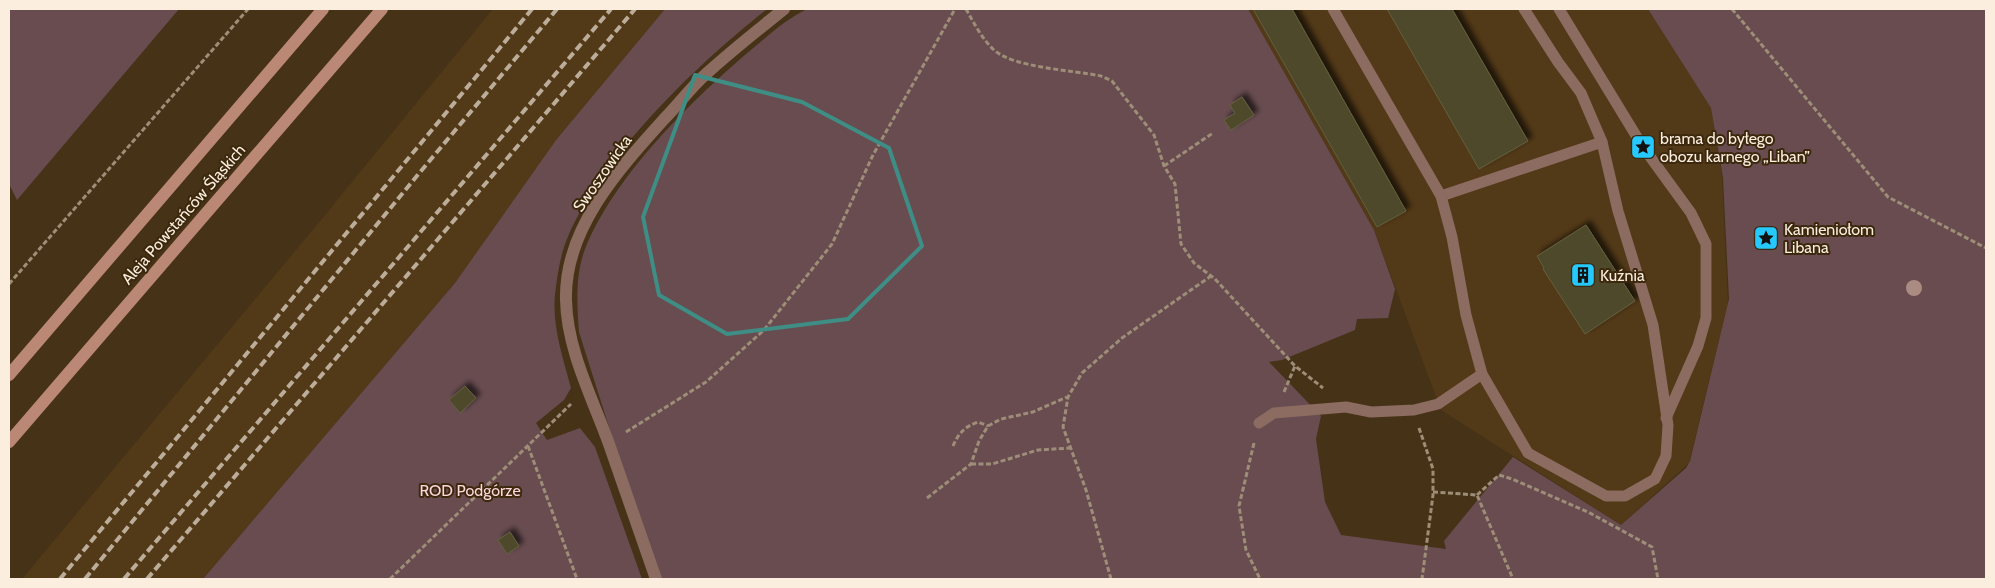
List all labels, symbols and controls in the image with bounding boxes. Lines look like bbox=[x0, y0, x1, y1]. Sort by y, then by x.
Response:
place label: brama do byłego obozu karnego „Liban” bbox=[1660, 129, 1810, 166]
street label: Swoszowicka bbox=[569, 131, 636, 215]
place icon: brama do byłego obozu karnego „Liban” bbox=[1630, 134, 1656, 160]
street label: Aleja Powstańców Śląskich bbox=[117, 140, 249, 288]
place label: Kamieniołom Libana bbox=[1784, 220, 1874, 257]
place icon: Kamieniołom Libana bbox=[1753, 225, 1779, 251]
building icon: Kuźnia bbox=[1570, 262, 1596, 288]
place label: Kuźnia bbox=[1600, 266, 1645, 285]
park label: ROD Podgórze bbox=[419, 481, 521, 500]

